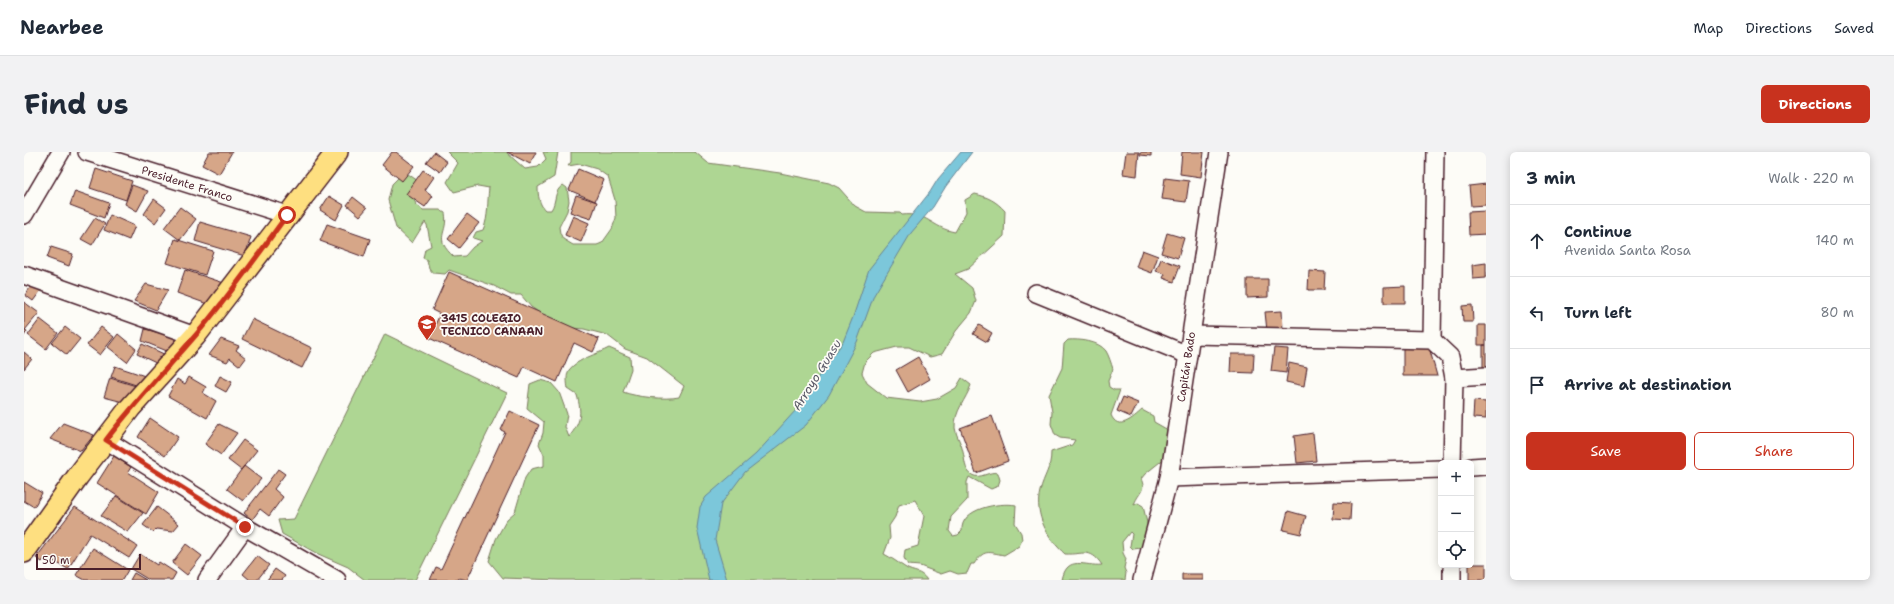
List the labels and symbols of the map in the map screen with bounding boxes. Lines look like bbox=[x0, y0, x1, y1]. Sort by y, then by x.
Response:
street label: Presidente Franco bbox=[140, 163, 235, 206]
route start bbox=[278, 206, 296, 224]
place label: 3415 COLEGIO TECNICO CANAAN bbox=[441, 311, 544, 339]
school or university icon: 3415 COLEGIO TECNICO CANAAN bbox=[416, 313, 438, 341]
street label: Capitán Bado bbox=[1174, 330, 1199, 403]
water label: Arroyo Guasu bbox=[789, 336, 845, 413]
route end bbox=[236, 518, 254, 536]
scale bar bbox=[36, 552, 141, 571]

